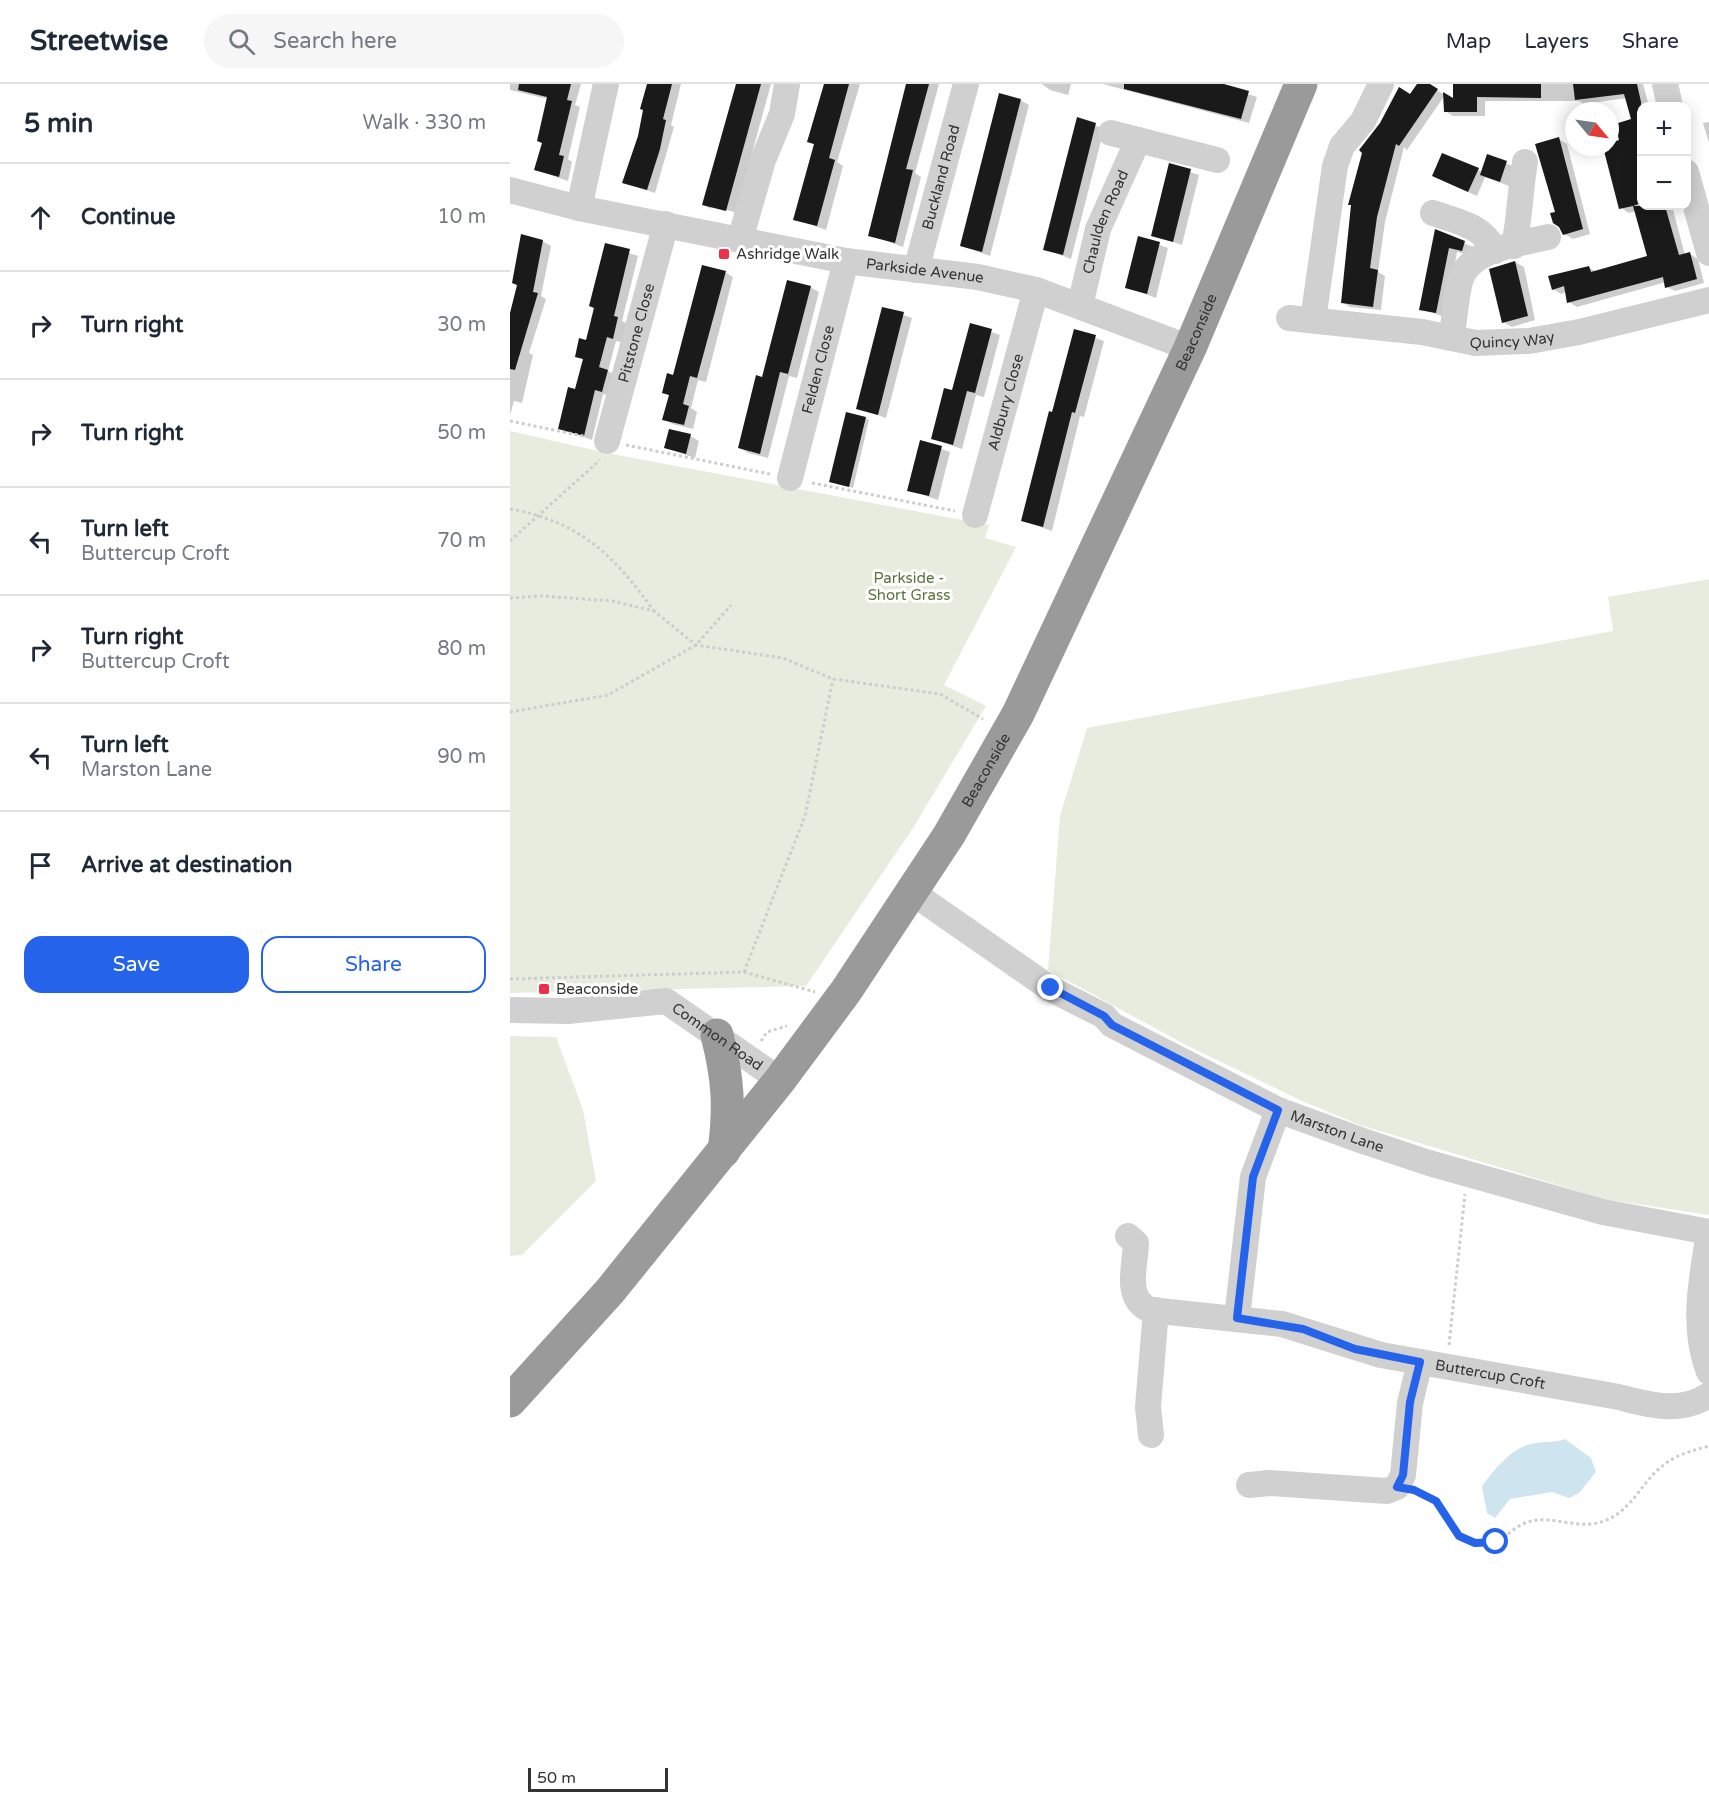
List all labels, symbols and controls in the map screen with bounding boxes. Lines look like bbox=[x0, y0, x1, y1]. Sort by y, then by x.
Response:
search box bbox=[204, 14, 624, 68]
text: Streetwise bbox=[30, 24, 168, 58]
icon: search bbox=[225, 25, 258, 58]
text: Search here bbox=[273, 28, 397, 54]
text: Map bbox=[1446, 29, 1491, 54]
text: Layers bbox=[1524, 29, 1589, 54]
text: Share bbox=[1622, 29, 1679, 54]
north arrow bbox=[1565, 102, 1619, 156]
map controls bbox=[1637, 102, 1691, 210]
button: + bbox=[1637, 102, 1691, 156]
text: 5 min bbox=[24, 108, 93, 139]
text: Walk · 330 m bbox=[363, 111, 486, 135]
street label: Buckland Road bbox=[918, 123, 964, 232]
button: − bbox=[1637, 156, 1691, 210]
street label: Chaulden Road bbox=[1079, 167, 1132, 276]
icon: ahead bbox=[24, 201, 57, 234]
text: Continue bbox=[81, 204, 176, 230]
text: 10 m bbox=[437, 205, 486, 229]
place label: Ashridge Walk bbox=[736, 245, 839, 263]
marker: Ashridge Walk bbox=[717, 247, 731, 261]
street label: Parkside Avenue bbox=[865, 254, 986, 287]
street label: Pitstone Close bbox=[614, 281, 658, 384]
street label: Beaconside bbox=[1172, 291, 1221, 374]
icon: right bbox=[24, 309, 57, 342]
text: Turn right bbox=[81, 312, 183, 338]
text: 30 m bbox=[437, 313, 486, 337]
street label: Felden Close bbox=[798, 323, 838, 416]
street label: Quincy Way bbox=[1468, 328, 1556, 353]
street label: Aldbury Close bbox=[984, 352, 1027, 453]
icon: right bbox=[24, 417, 57, 450]
text: Turn right bbox=[81, 420, 183, 446]
text: 50 m bbox=[437, 421, 486, 445]
text: Turn left bbox=[81, 516, 169, 542]
icon: left bbox=[24, 525, 57, 558]
text: 70 m bbox=[437, 529, 486, 553]
text: Buttercup Croft bbox=[81, 542, 230, 566]
park label: Parkside - Short Grass bbox=[868, 569, 950, 604]
text: Turn right bbox=[81, 624, 183, 650]
icon: right bbox=[24, 633, 57, 666]
text: 80 m bbox=[437, 637, 486, 661]
text: Buttercup Croft bbox=[81, 650, 230, 674]
street label: Beaconside bbox=[958, 730, 1014, 810]
text: Turn left bbox=[81, 732, 169, 758]
icon: left bbox=[24, 741, 57, 774]
text: 90 m bbox=[437, 745, 486, 769]
text: Marston Lane bbox=[81, 758, 212, 782]
icon: arrive bbox=[24, 849, 57, 882]
text: Arrive at destination bbox=[81, 852, 292, 878]
button: Save bbox=[24, 936, 249, 993]
button: Share bbox=[261, 936, 486, 993]
route end bbox=[1037, 974, 1063, 1000]
place label: Beaconside bbox=[556, 980, 638, 998]
marker: Beaconside bbox=[537, 982, 551, 996]
street label: Common Road bbox=[668, 999, 766, 1074]
street label: Marston Lane bbox=[1288, 1106, 1386, 1156]
street label: Buttercup Croft bbox=[1434, 1356, 1547, 1393]
route start bbox=[1482, 1528, 1508, 1554]
scale bar bbox=[528, 1765, 668, 1792]
text: 50 m bbox=[537, 1768, 576, 1788]

